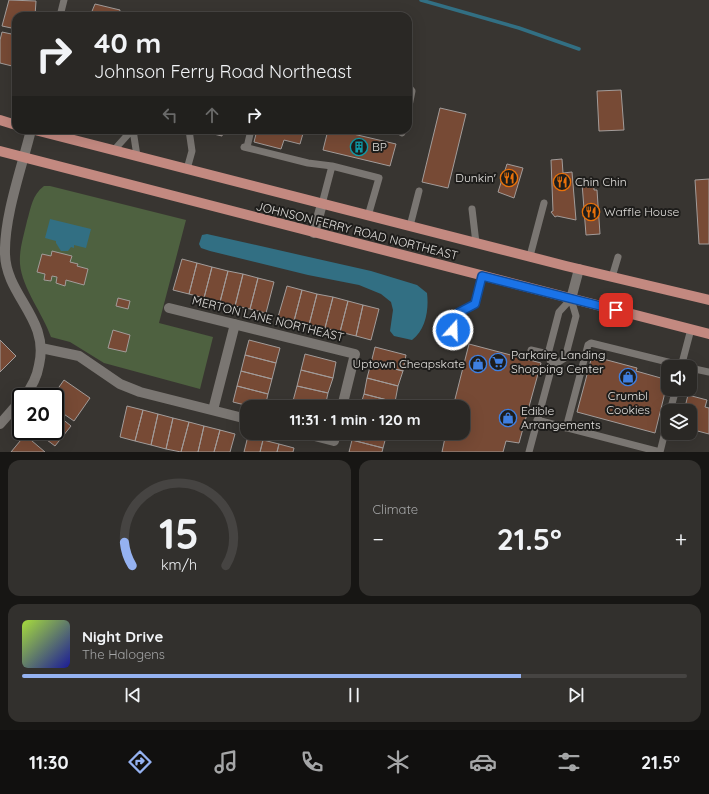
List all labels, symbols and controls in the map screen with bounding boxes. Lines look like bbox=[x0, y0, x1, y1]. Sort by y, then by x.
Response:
text: 40 m bbox=[94, 25, 161, 60]
icon: right bbox=[28, 28, 80, 80]
text: Johnson Ferry Road Northeast bbox=[94, 60, 352, 83]
icon: left bbox=[159, 104, 181, 126]
icon: ahead bbox=[201, 104, 223, 126]
icon: right bbox=[243, 104, 265, 126]
building icon: BP bbox=[349, 137, 369, 157]
place label: BP bbox=[372, 139, 387, 154]
restaurant icon: Dunkin' bbox=[499, 168, 519, 188]
place label: Dunkin' bbox=[455, 170, 496, 185]
restaurant icon: Chin Chin bbox=[552, 172, 572, 192]
place label: Chin Chin bbox=[575, 174, 627, 189]
street label: JOHNSON FERRY ROAD NORTHEAST bbox=[254, 198, 460, 263]
restaurant icon: Waffle House bbox=[581, 202, 601, 222]
place label: Waffle House bbox=[604, 204, 680, 219]
street label: MERTON LANE NORTHEAST bbox=[191, 292, 346, 345]
pin bbox=[599, 293, 633, 327]
icon: arrive bbox=[605, 299, 627, 321]
position arrow bbox=[432, 309, 474, 351]
place label: Parkaire Landing Shopping Center bbox=[511, 347, 605, 376]
supermarket icon: Parkaire Landing Shopping Center bbox=[488, 352, 508, 372]
shop icon: Uptown Cheapskate bbox=[468, 354, 488, 374]
place label: Uptown Cheapskate bbox=[353, 356, 465, 371]
map controls bbox=[661, 360, 697, 440]
button: sound bbox=[661, 360, 697, 396]
shop icon: Crumbl Cookies bbox=[618, 367, 638, 387]
speed limit sign: 20 bbox=[12, 388, 64, 440]
place label: Crumbl Cookies bbox=[606, 388, 650, 417]
place label: Edible Arrangements bbox=[521, 403, 601, 432]
button: layers bbox=[661, 404, 697, 440]
shop icon: Edible Arrangements bbox=[498, 408, 518, 428]
text: 11:31 · 1 min · 120 m bbox=[289, 410, 421, 429]
text: Climate bbox=[373, 501, 418, 517]
text: 15 bbox=[159, 507, 199, 559]
text: 21.5° bbox=[497, 520, 562, 558]
text: − bbox=[373, 525, 384, 553]
text: + bbox=[675, 525, 687, 553]
text: km/h bbox=[161, 556, 197, 574]
text: Night Drive bbox=[82, 627, 163, 646]
text: The Halogens bbox=[82, 646, 165, 662]
icon: previous bbox=[122, 684, 144, 706]
icon: pause bbox=[343, 684, 365, 706]
icon: next bbox=[565, 684, 587, 706]
icon: directions bbox=[126, 748, 154, 776]
icon: music bbox=[212, 748, 240, 776]
icon: phone bbox=[298, 748, 326, 776]
icon: climate bbox=[384, 748, 412, 776]
icon: car bbox=[469, 748, 497, 776]
icon: filters bbox=[555, 748, 583, 776]
text: 11:30 bbox=[29, 751, 69, 774]
text: 21.5° bbox=[641, 751, 680, 774]

